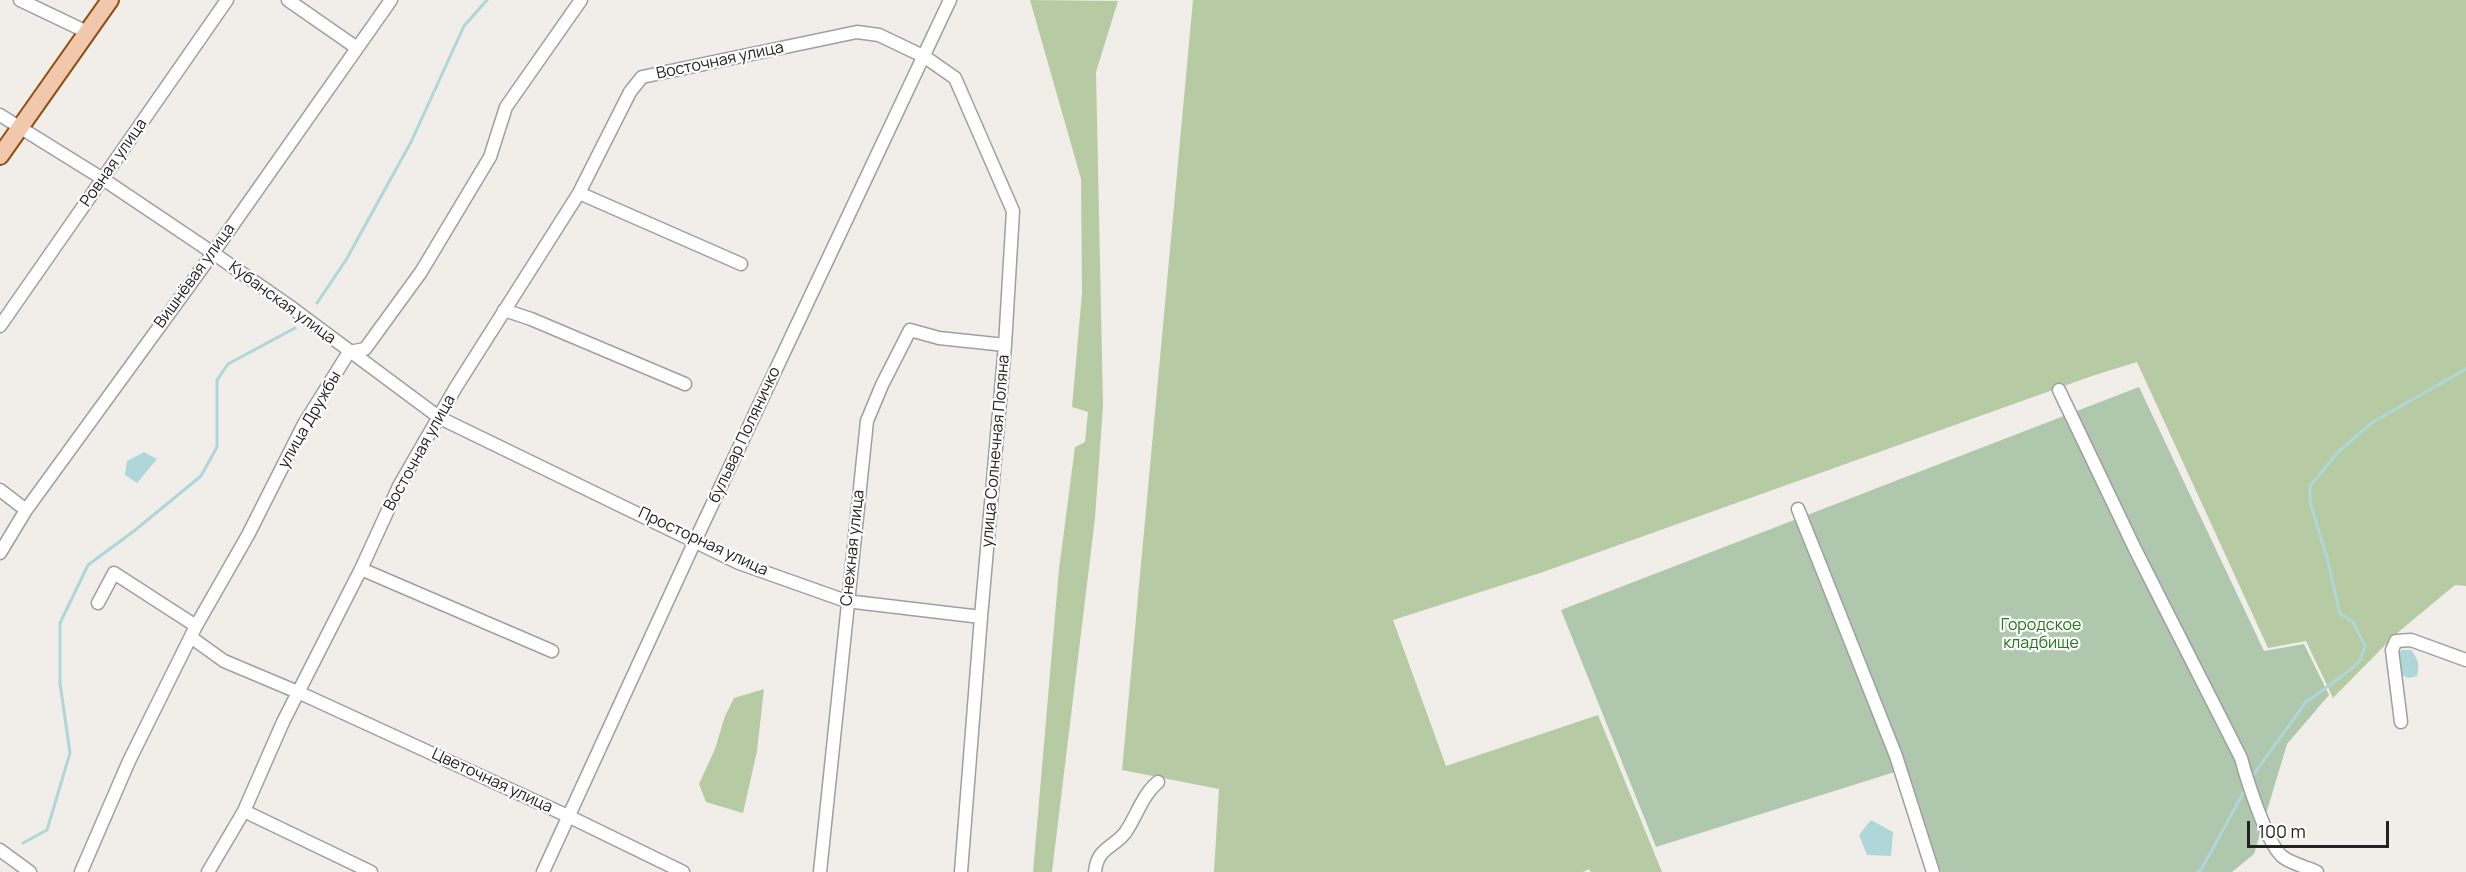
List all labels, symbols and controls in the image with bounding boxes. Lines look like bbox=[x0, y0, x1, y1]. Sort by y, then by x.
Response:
street label: Восточная улица bbox=[655, 38, 785, 84]
street label: Ровная улица bbox=[77, 115, 151, 211]
street label: Вишнёвая улица bbox=[151, 220, 239, 332]
street label: Кубанская улица bbox=[225, 258, 339, 348]
street label: улица Солнечная Поляна bbox=[978, 354, 1014, 548]
street label: бульвар Поляничко bbox=[705, 364, 785, 506]
street label: улица Дружбы bbox=[274, 368, 346, 472]
street label: Восточная улица bbox=[380, 392, 460, 514]
street label: Снежная улица bbox=[837, 489, 869, 607]
street label: Просторная улица bbox=[635, 503, 771, 581]
park label: Городское кладбище bbox=[2001, 616, 2081, 654]
street label: Цветочная улица bbox=[429, 745, 555, 817]
scale bar bbox=[2250, 809, 2392, 847]
text: 100 m bbox=[2258, 819, 2306, 843]

